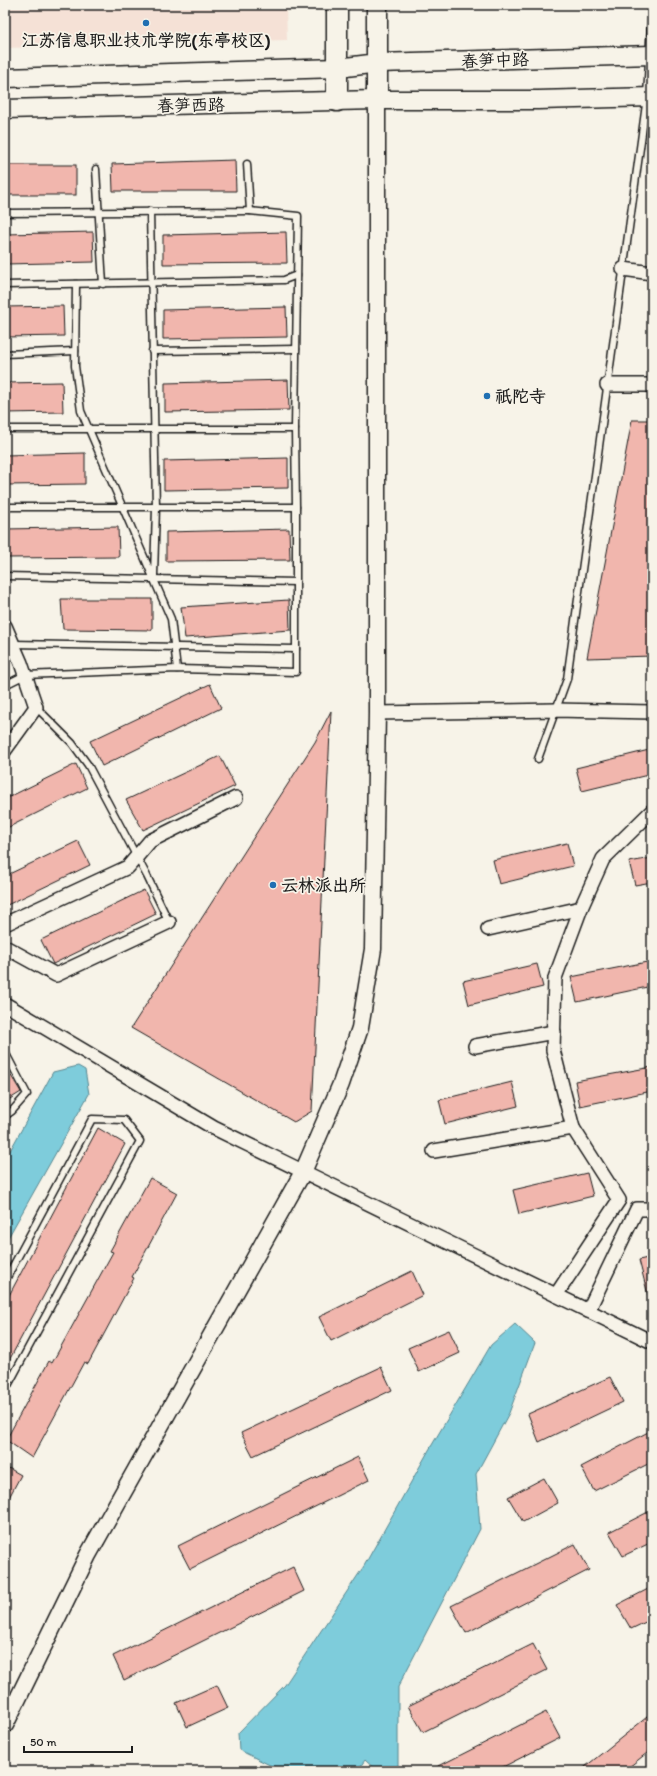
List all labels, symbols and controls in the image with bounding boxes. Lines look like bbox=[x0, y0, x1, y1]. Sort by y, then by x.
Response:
marker: 江苏信息职业技术学院(东亭校区) bbox=[141, 18, 151, 28]
place label: 江苏信息职业技术学院(东亭校区) bbox=[21, 30, 271, 51]
street label: 春笋中路 bbox=[461, 49, 529, 71]
street label: 春笋西路 bbox=[157, 94, 225, 116]
place label: 祇陀寺 bbox=[495, 386, 546, 406]
marker: 祇陀寺 bbox=[482, 391, 492, 401]
place label: 云林派出所 bbox=[281, 875, 366, 895]
marker: 云林派出所 bbox=[268, 880, 278, 890]
scale bar bbox=[24, 1728, 132, 1754]
text: 50 m bbox=[30, 1735, 56, 1749]

